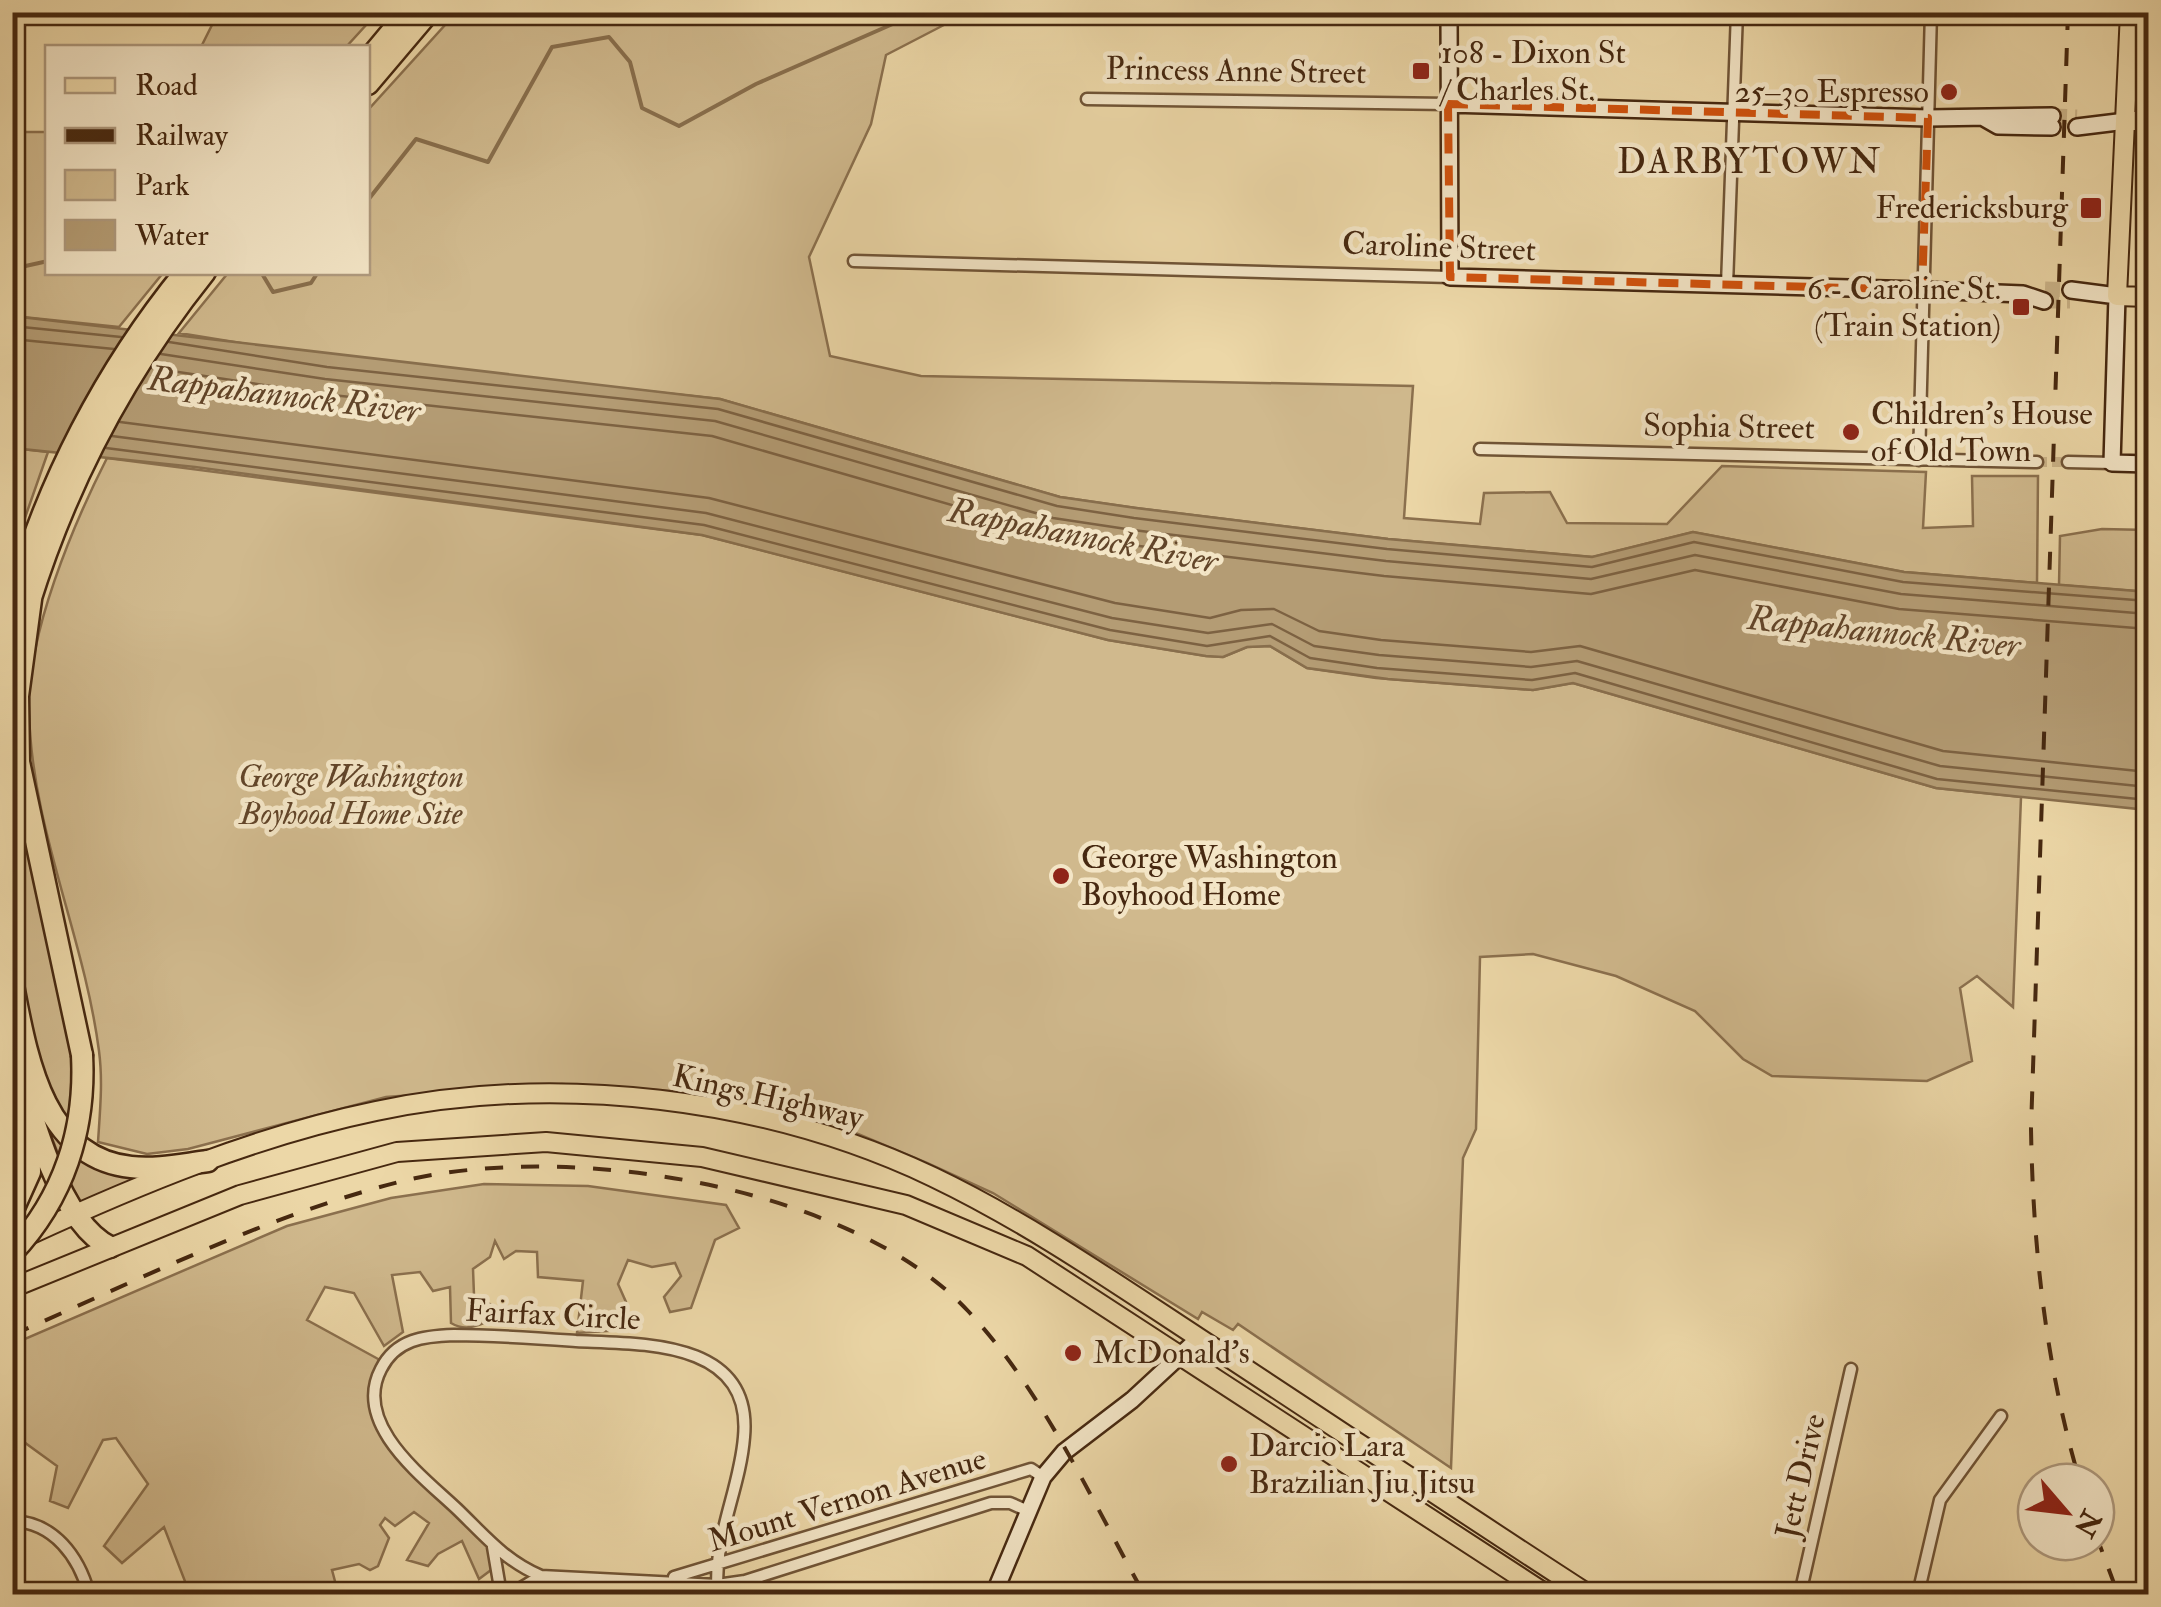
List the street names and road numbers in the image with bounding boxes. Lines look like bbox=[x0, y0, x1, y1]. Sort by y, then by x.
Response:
street label: Princess Anne Street bbox=[1105, 49, 1367, 93]
street label: Caroline Street bbox=[1341, 224, 1537, 270]
street label: Sophia Street bbox=[1643, 406, 1815, 448]
street label: Kings Highway bbox=[669, 1056, 868, 1139]
street label: Fairfax Circle bbox=[465, 1290, 641, 1340]
street label: Jett Drive bbox=[1767, 1410, 1835, 1543]
street label: Mount Vernon Avenue bbox=[703, 1439, 991, 1561]

